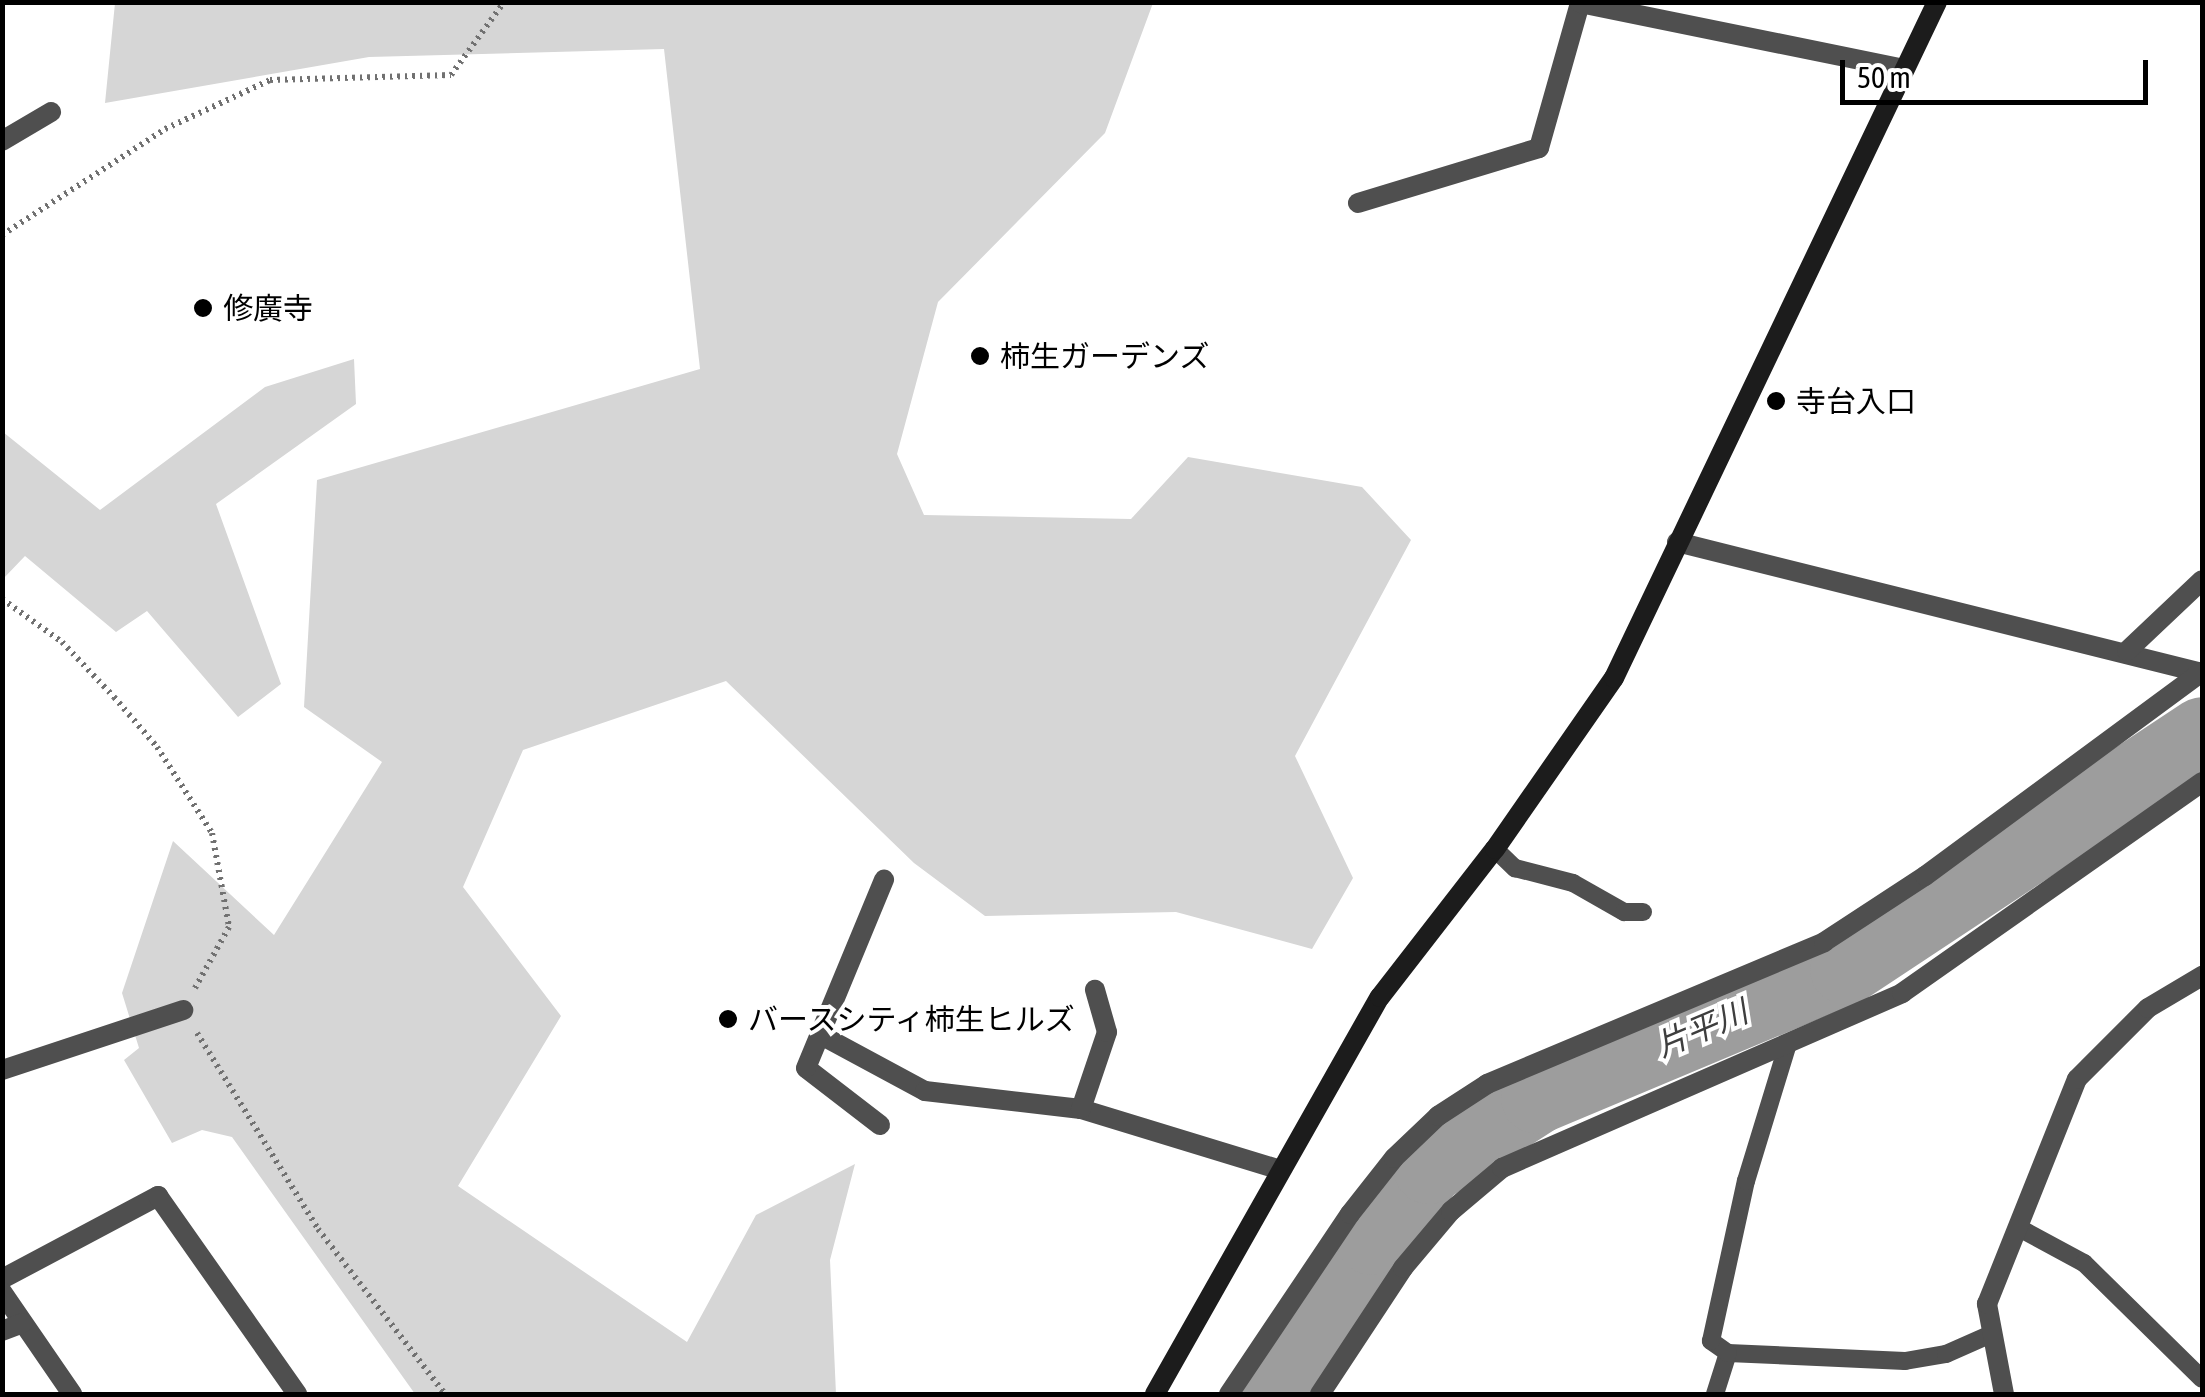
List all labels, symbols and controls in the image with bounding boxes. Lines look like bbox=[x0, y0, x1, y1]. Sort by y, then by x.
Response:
scale bar bbox=[1845, 40, 2152, 102]
text: 50 m bbox=[1857, 60, 1911, 94]
place label: 修廣寺 bbox=[223, 290, 313, 326]
marker: 修廣寺 bbox=[192, 297, 214, 319]
place label: 柿生ガーデンズ bbox=[1000, 338, 1210, 374]
marker: 柿生ガーデンズ bbox=[969, 345, 991, 367]
place label: 寺台入口 bbox=[1796, 383, 1916, 419]
marker: 寺台入口 bbox=[1765, 390, 1787, 412]
water label: 片平川 bbox=[1650, 993, 1754, 1065]
place label: バースシティ柿生ヒルズ bbox=[748, 1001, 1078, 1037]
marker: バースシティ柿生ヒルズ bbox=[717, 1008, 739, 1030]

